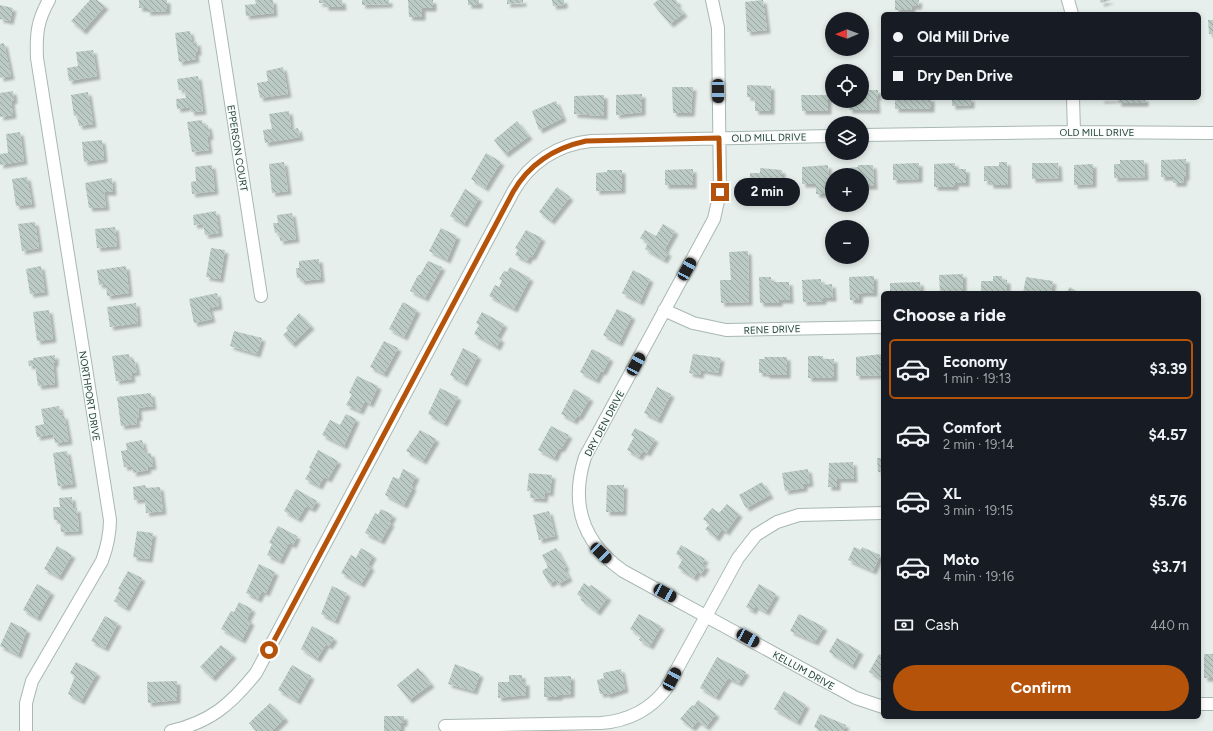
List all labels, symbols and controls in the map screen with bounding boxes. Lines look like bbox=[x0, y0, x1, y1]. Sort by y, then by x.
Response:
north arrow bbox=[825, 12, 869, 56]
map controls bbox=[825, 12, 869, 264]
text: Old Mill Drive bbox=[917, 28, 1009, 46]
button: locate bbox=[825, 64, 869, 108]
text: Dry Den Drive bbox=[917, 67, 1013, 85]
car bbox=[712, 79, 724, 103]
street label: EPPERSON COURT bbox=[224, 104, 251, 193]
button: layers bbox=[825, 116, 869, 160]
street label: OLD MILL DRIVE bbox=[1059, 126, 1135, 139]
street label: OLD MILL DRIVE bbox=[731, 130, 807, 145]
button: + bbox=[825, 168, 869, 212]
callout: 2 min bbox=[734, 178, 800, 206]
route end bbox=[711, 183, 729, 201]
text: 2 min bbox=[751, 184, 783, 199]
button: − bbox=[825, 220, 869, 264]
car bbox=[676, 256, 698, 282]
text: Choose a ride bbox=[893, 304, 1006, 326]
street label: RENE DRIVE bbox=[743, 322, 801, 337]
street label: NORTHPORT DRIVE bbox=[76, 350, 103, 442]
car bbox=[625, 351, 647, 377]
icon: car bbox=[895, 351, 931, 387]
text: Economy bbox=[943, 353, 1008, 371]
text: $3.39 bbox=[1150, 360, 1187, 378]
text: 1 min · 19:13 bbox=[943, 371, 1011, 386]
street label: DRY DEN DRIVE bbox=[581, 388, 627, 459]
icon: car bbox=[895, 417, 931, 453]
text: Comfort bbox=[943, 419, 1002, 437]
text: $4.57 bbox=[1148, 426, 1187, 444]
text: 2 min · 19:14 bbox=[943, 437, 1014, 452]
icon: car bbox=[895, 483, 931, 519]
text: XL bbox=[943, 485, 961, 503]
text: $5.76 bbox=[1149, 492, 1187, 510]
text: 3 min · 19:15 bbox=[943, 503, 1013, 518]
car bbox=[588, 540, 614, 566]
icon: car bbox=[895, 549, 931, 585]
text: Moto bbox=[943, 551, 979, 569]
text: $3.71 bbox=[1152, 558, 1187, 576]
text: 4 min · 19:16 bbox=[943, 569, 1014, 584]
car bbox=[652, 582, 678, 604]
icon: cash bbox=[893, 614, 915, 636]
text: Cash bbox=[925, 616, 959, 634]
text: 440 m bbox=[1150, 618, 1189, 633]
car bbox=[735, 627, 761, 649]
route start bbox=[260, 641, 278, 659]
street label: KELLUM DRIVE bbox=[770, 648, 837, 693]
button: Confirm bbox=[893, 665, 1189, 711]
car bbox=[661, 666, 683, 692]

